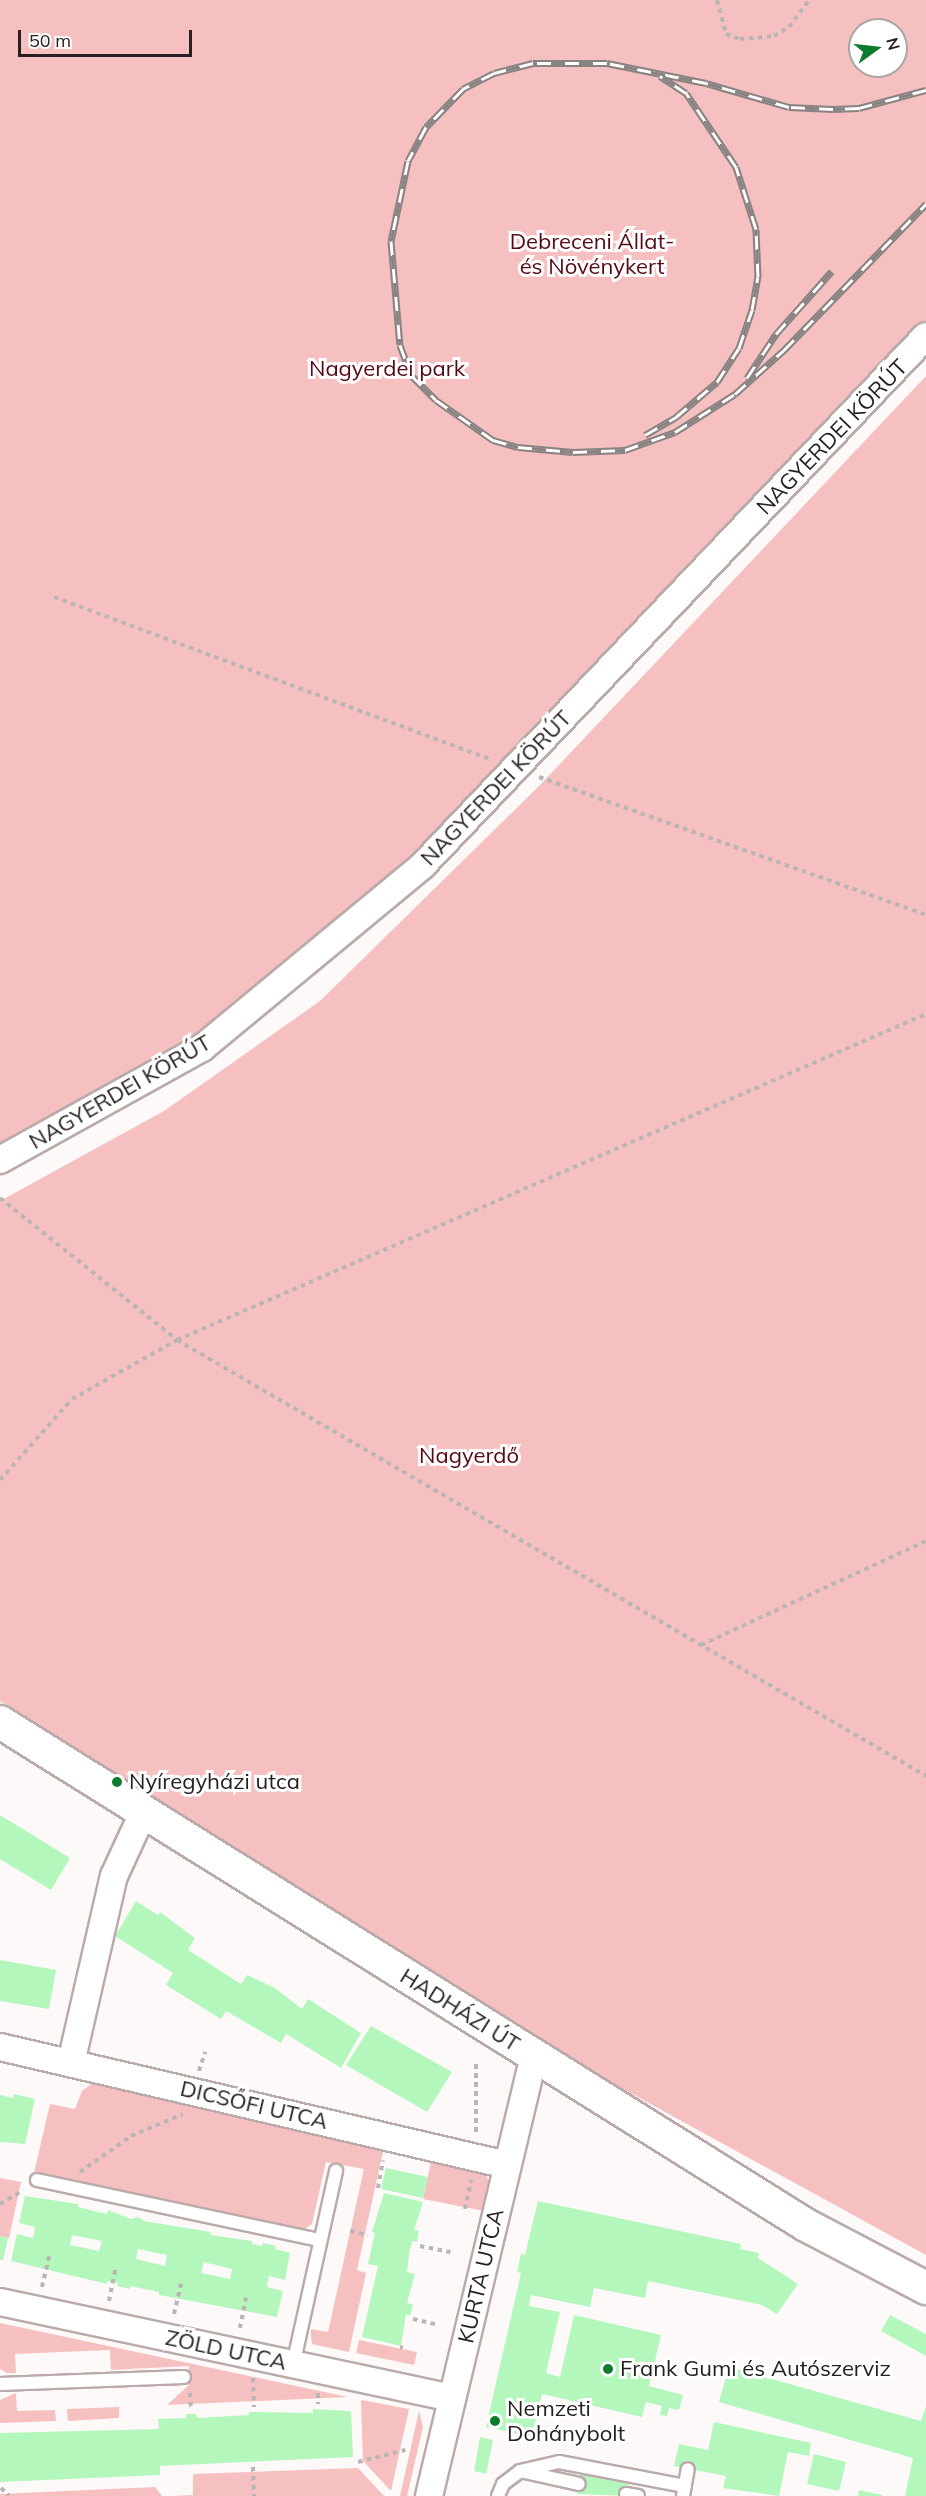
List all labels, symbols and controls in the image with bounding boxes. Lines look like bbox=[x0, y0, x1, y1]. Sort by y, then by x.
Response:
scale bar bbox=[21, 18, 195, 56]
north arrow bbox=[848, 18, 908, 78]
text: 50 m bbox=[29, 29, 71, 52]
text: N bbox=[882, 35, 905, 52]
park label: Debreceni Állat- és Növénykert bbox=[510, 228, 674, 280]
street label: NAGYERDEI KÖRÚT bbox=[751, 354, 913, 520]
park label: Nagyerdei park bbox=[309, 356, 465, 382]
street label: NAGYERDEI KÖRÚT bbox=[415, 705, 577, 871]
street label: NAGYERDEI KÖRÚT bbox=[24, 1029, 216, 1155]
park label: Nagyerdő bbox=[419, 1443, 519, 1469]
place label: Nyíregyházi utca bbox=[129, 1769, 300, 1795]
marker: Nyíregyházi utca bbox=[110, 1775, 124, 1789]
street label: HADHÁZI ÚT bbox=[395, 1963, 525, 2057]
street label: DICSŐFI UTCA bbox=[178, 2075, 330, 2135]
street label: KURTA UTCA bbox=[453, 2206, 509, 2346]
street label: ZÖLD UTCA bbox=[163, 2324, 289, 2376]
place label: Frank Gumi és Autószerviz bbox=[620, 2356, 891, 2382]
marker: Frank Gumi és Autószerviz bbox=[601, 2362, 615, 2376]
place label: Nemzeti Dohánybolt bbox=[507, 2395, 625, 2446]
marker: Nemzeti Dohánybolt bbox=[488, 2414, 502, 2428]

